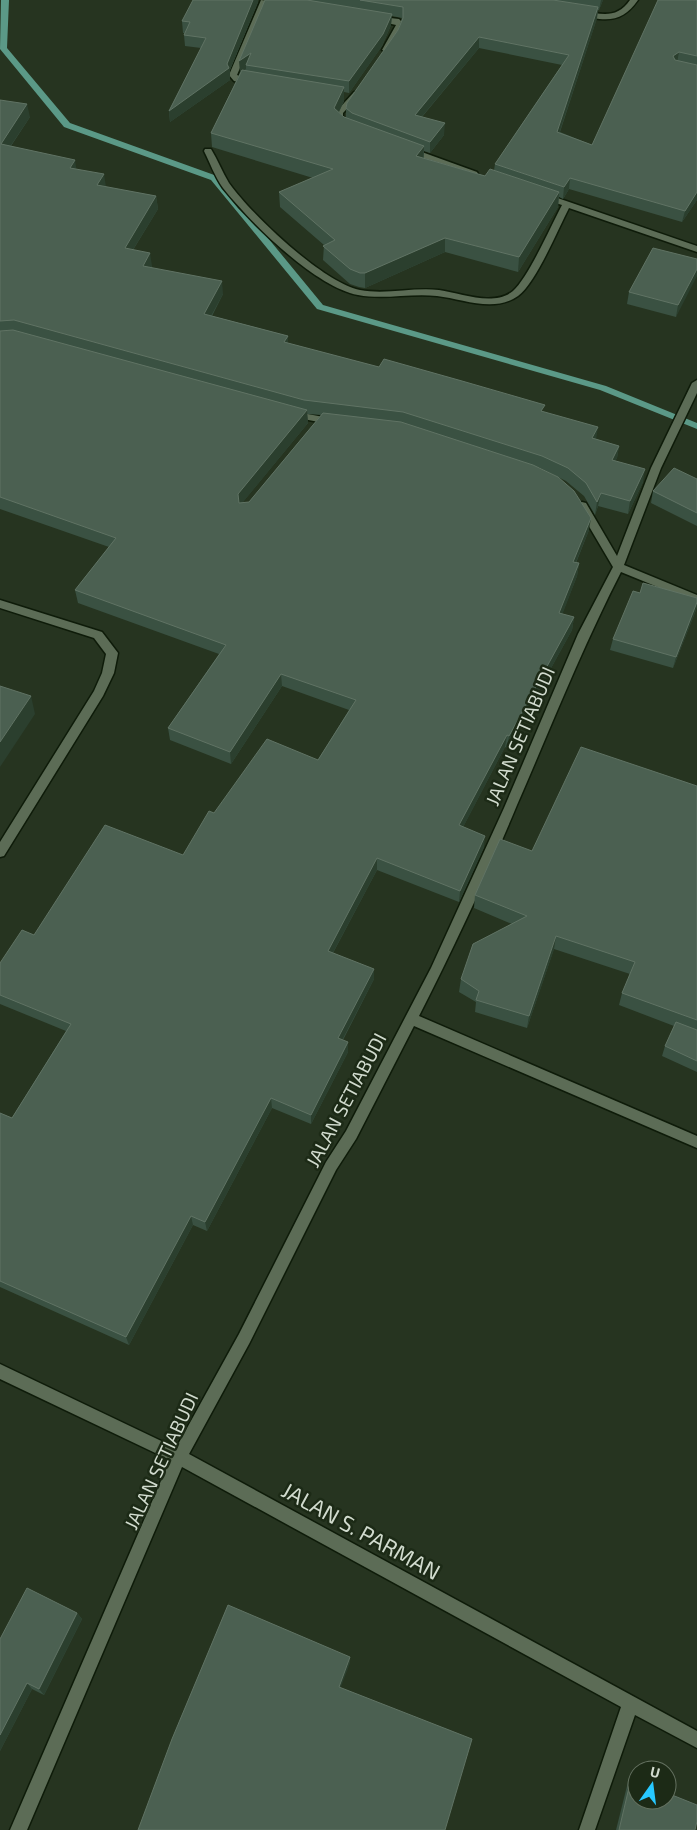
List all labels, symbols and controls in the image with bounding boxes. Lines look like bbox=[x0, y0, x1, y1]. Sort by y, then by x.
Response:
street label: JALAN SETIABUDI bbox=[480, 663, 559, 809]
street label: JALAN SETIABUDI bbox=[301, 1029, 391, 1171]
street label: JALAN SETIABUDI bbox=[119, 1389, 202, 1533]
street label: JALAN S. PARMAN bbox=[278, 1476, 445, 1584]
north arrow bbox=[627, 1760, 677, 1810]
text: U bbox=[649, 1762, 662, 1781]

